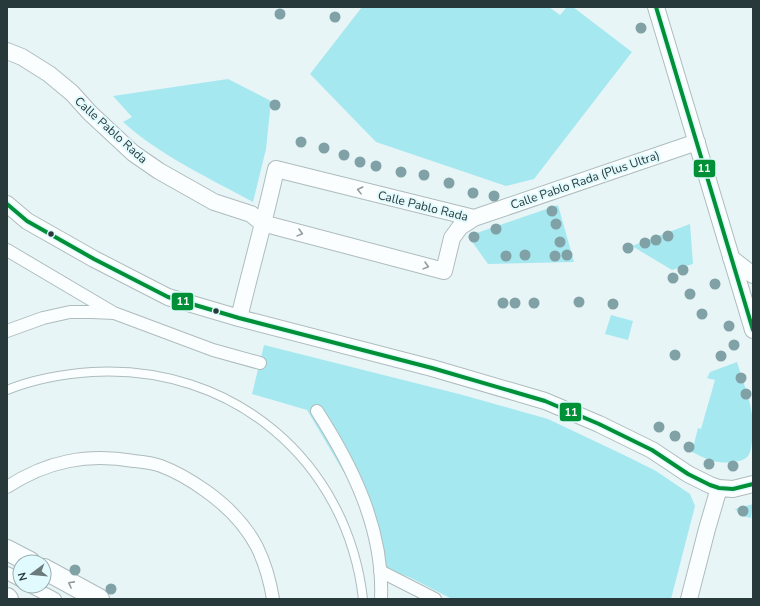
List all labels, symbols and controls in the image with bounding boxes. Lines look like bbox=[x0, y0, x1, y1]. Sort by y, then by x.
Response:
street label: Calle Pablo Rada bbox=[71, 93, 151, 167]
street label: Calle Pablo Rada (Plus Ultra) bbox=[508, 147, 662, 213]
line badge: 11 bbox=[693, 159, 716, 178]
text: 11 bbox=[697, 161, 711, 176]
one-way arrow bbox=[357, 186, 364, 195]
street label: Calle Pablo Rada bbox=[376, 187, 470, 225]
one-way arrow bbox=[296, 228, 303, 237]
unlabelled marker bbox=[46, 229, 56, 239]
one-way arrow bbox=[422, 262, 429, 270]
line badge: 11 bbox=[171, 292, 194, 311]
text: 11 bbox=[176, 294, 190, 309]
unlabelled marker bbox=[211, 306, 221, 316]
line badge: 11 bbox=[559, 402, 582, 422]
text: 11 bbox=[564, 405, 578, 420]
north arrow bbox=[12, 554, 52, 594]
text: N bbox=[15, 571, 31, 583]
one-way arrow bbox=[68, 582, 76, 589]

